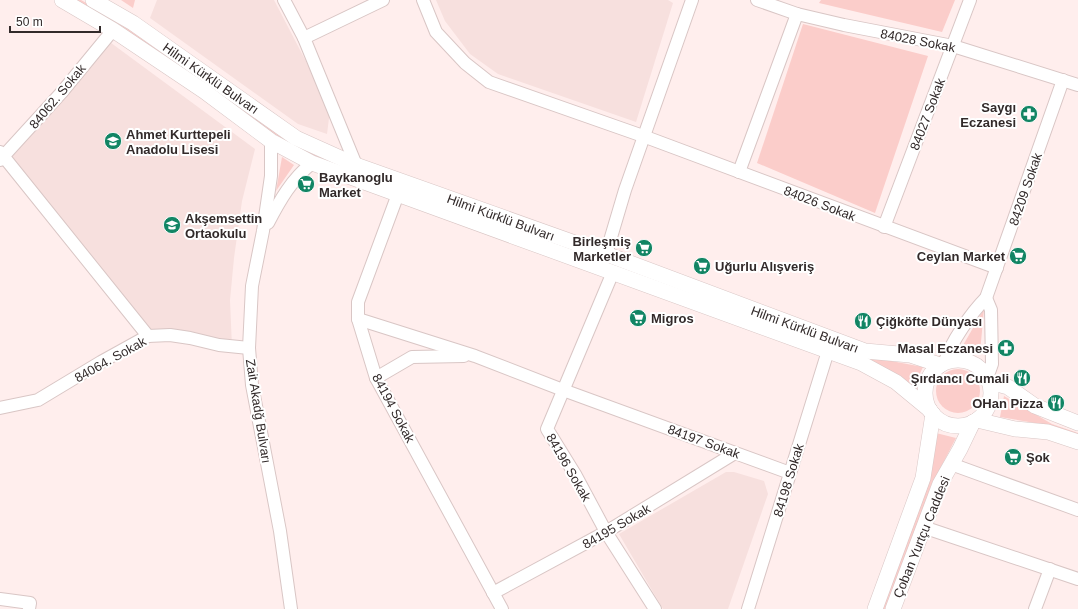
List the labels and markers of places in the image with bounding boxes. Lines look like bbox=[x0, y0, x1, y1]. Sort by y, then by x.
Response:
place label: Saygı Eczanesi bbox=[960, 100, 1016, 130]
pharmacy icon: Saygı Eczanesi bbox=[1019, 104, 1039, 124]
place label: Ahmet Kurttepeli Anadolu Lisesi bbox=[126, 127, 231, 157]
school or university icon: Ahmet Kurttepeli Anadolu Lisesi bbox=[103, 131, 123, 151]
place label: Baykanoglu Market bbox=[319, 170, 393, 200]
supermarket icon: Baykanoglu Market bbox=[296, 174, 316, 194]
place label: Akşemsettin Ortaokulu bbox=[185, 211, 262, 241]
school or university icon: Akşemsettin Ortaokulu bbox=[162, 215, 182, 235]
place label: Birleşmiş Marketler bbox=[572, 234, 631, 264]
supermarket icon: Birleşmiş Marketler bbox=[634, 238, 654, 258]
supermarket icon: Ceylan Market bbox=[1008, 246, 1028, 266]
place label: Ceylan Market bbox=[917, 249, 1006, 264]
supermarket icon: Uğurlu Alışveriş bbox=[692, 256, 712, 276]
place label: Uğurlu Alışveriş bbox=[715, 259, 814, 274]
supermarket icon: Migros bbox=[628, 308, 648, 328]
place label: Migros bbox=[651, 311, 694, 326]
restaurant icon: Çiğköfte Dünyası bbox=[853, 311, 873, 331]
place label: Çiğköfte Dünyası bbox=[876, 314, 982, 329]
pharmacy icon: Masal Eczanesi bbox=[996, 338, 1016, 358]
place label: Masal Eczanesi bbox=[898, 341, 993, 356]
restaurant icon: Şırdancı Cumali bbox=[1012, 368, 1032, 388]
place label: Şırdancı Cumali bbox=[911, 371, 1009, 386]
restaurant icon: OHan Pizza bbox=[1046, 393, 1066, 413]
place label: OHan Pizza bbox=[972, 396, 1044, 411]
supermarket icon: Şok bbox=[1003, 447, 1023, 467]
place label: Şok bbox=[1026, 450, 1051, 465]

